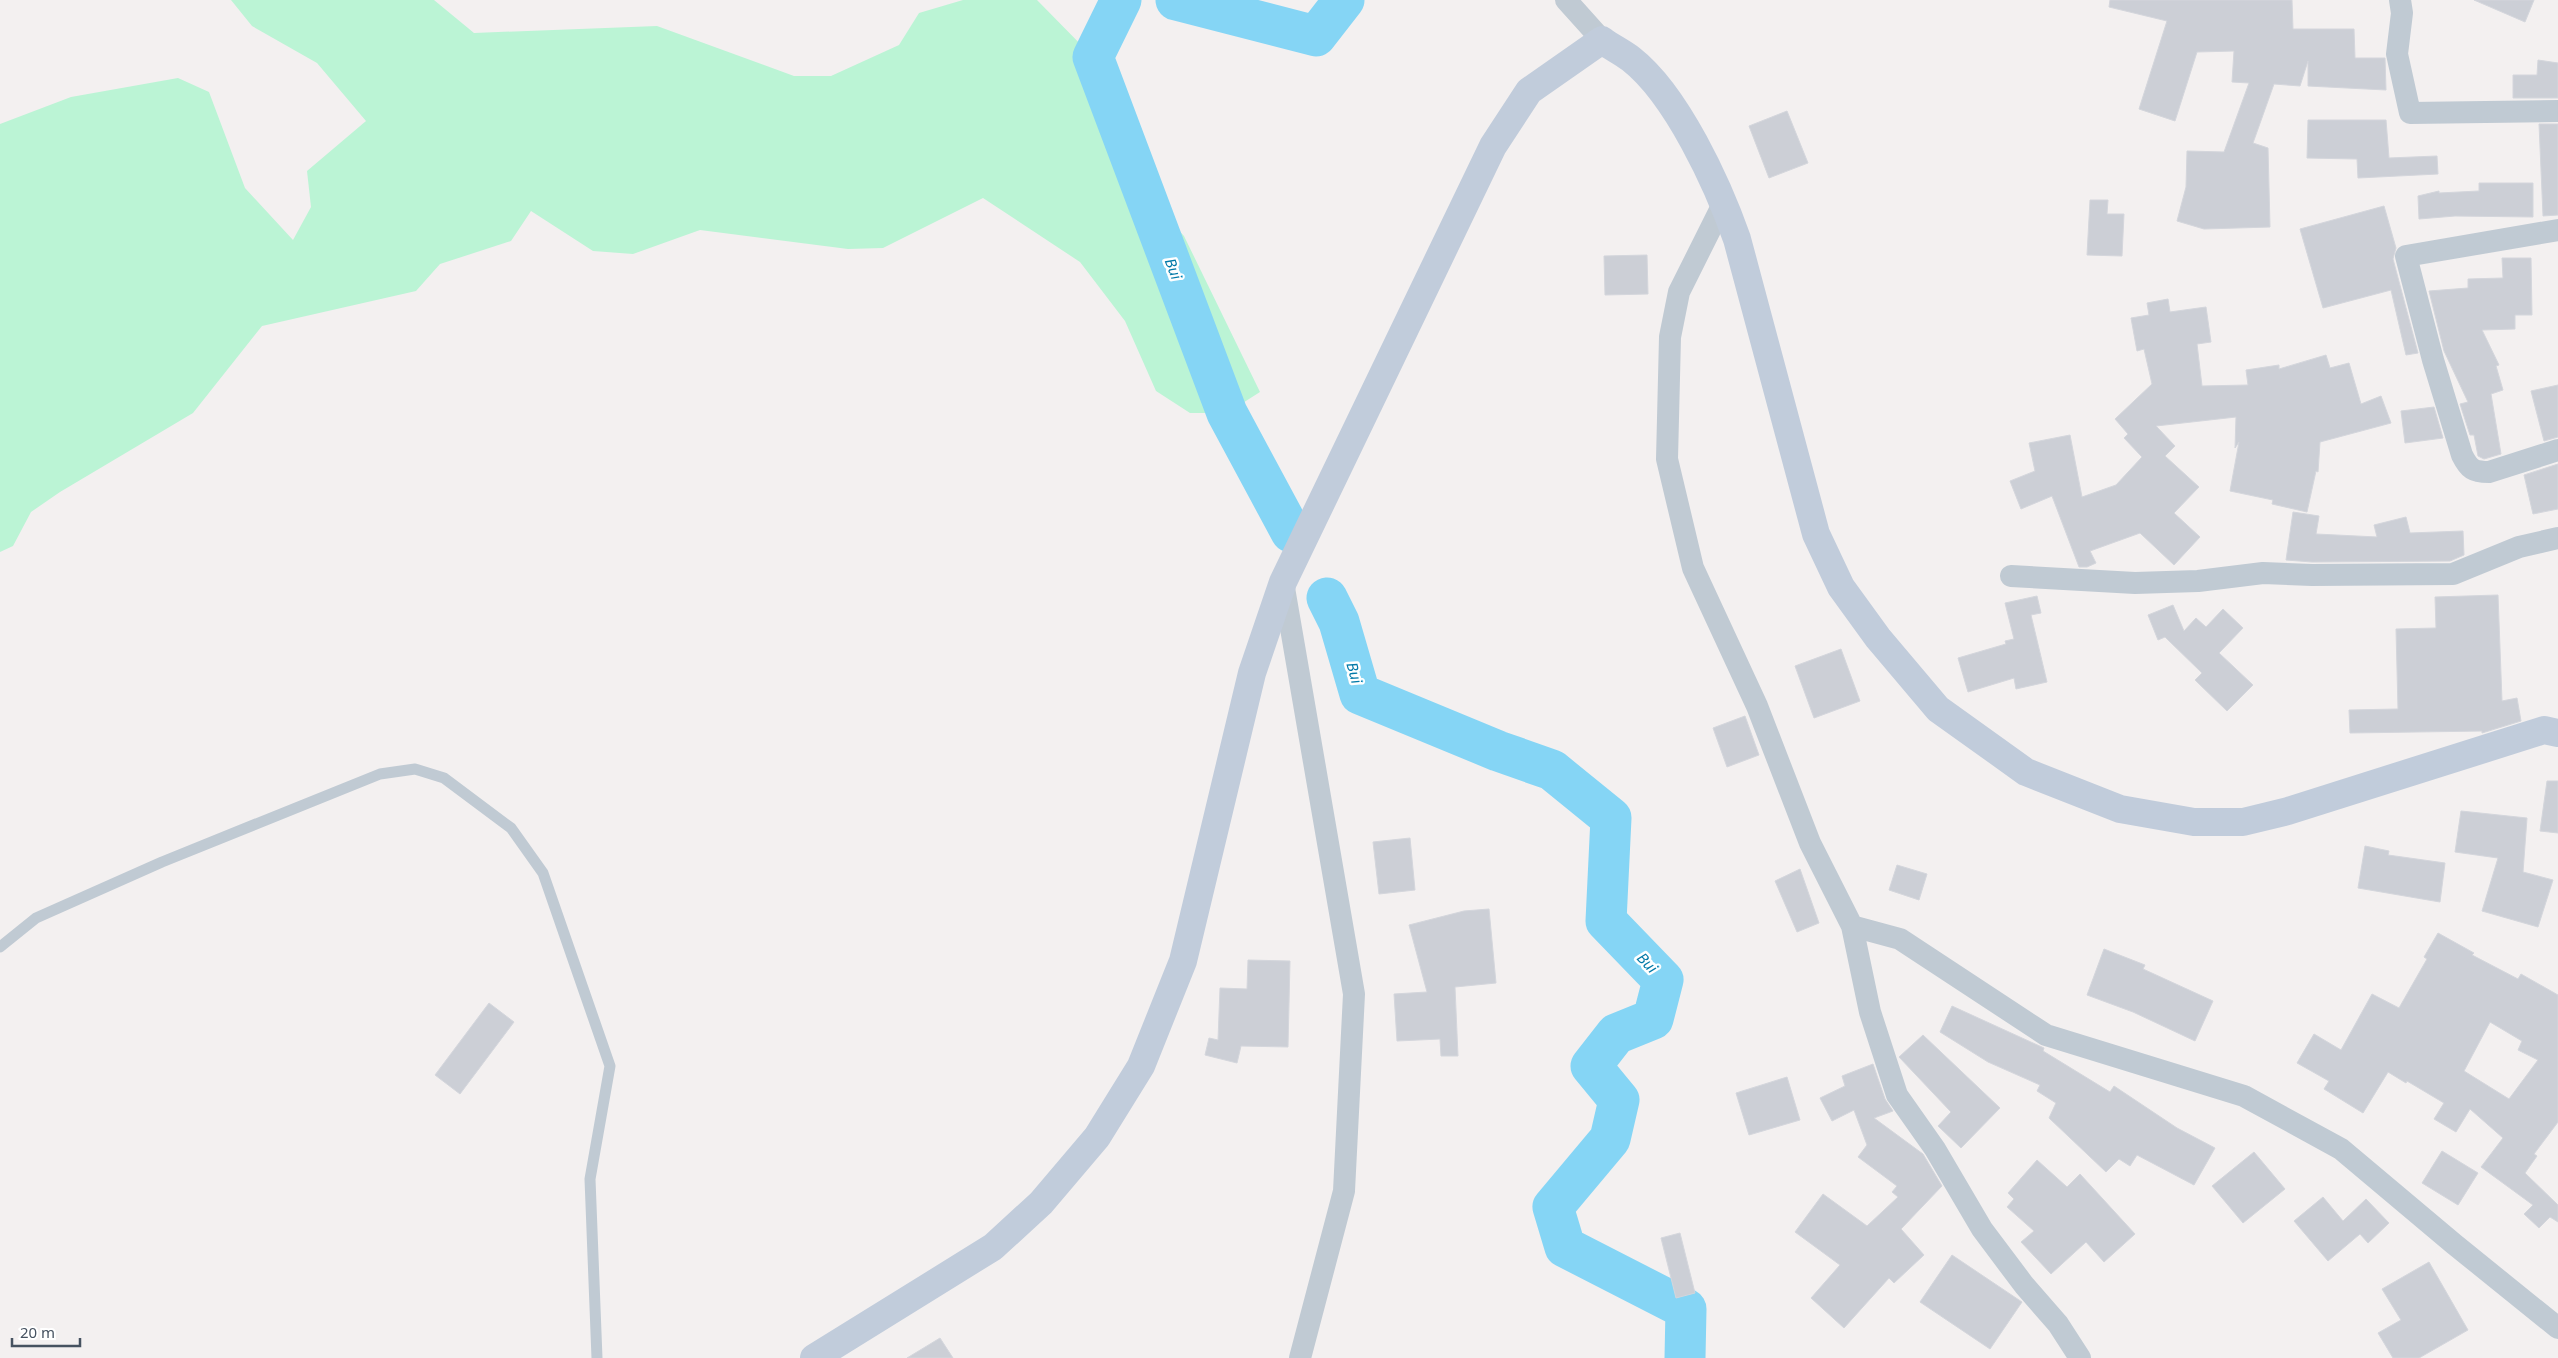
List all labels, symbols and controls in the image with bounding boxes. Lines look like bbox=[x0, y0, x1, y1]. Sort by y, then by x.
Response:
water label: Bui bbox=[1161, 255, 1188, 283]
water label: Bui bbox=[1342, 660, 1368, 687]
water label: Bui bbox=[1633, 948, 1663, 978]
scale bar bbox=[12, 1316, 80, 1348]
text: 20 m bbox=[20, 1322, 55, 1342]

